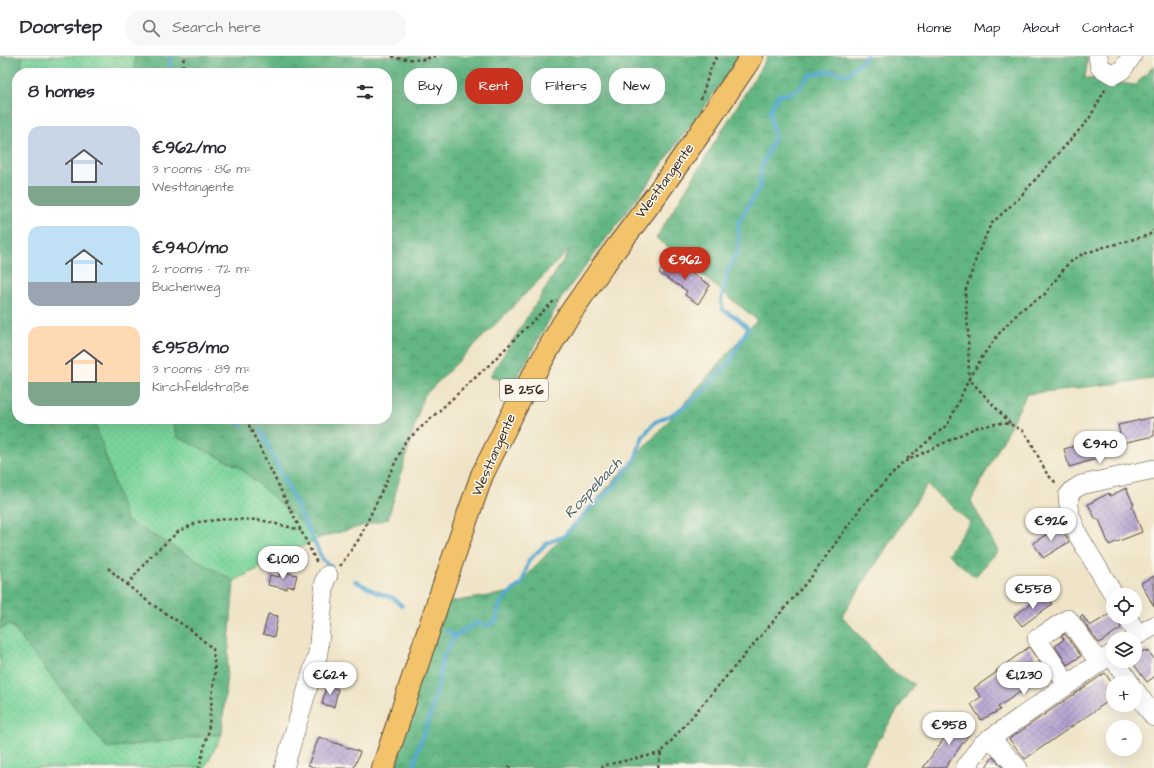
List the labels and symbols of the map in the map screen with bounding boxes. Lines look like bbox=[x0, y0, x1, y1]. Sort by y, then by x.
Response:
street label: Westtangente bbox=[631, 139, 699, 223]
pin: €962 bbox=[661, 247, 709, 281]
road number: B 256 bbox=[500, 379, 548, 401]
street label: Westtangente bbox=[467, 410, 521, 499]
pin: €940 bbox=[1076, 431, 1124, 465]
water label: Rospebach bbox=[559, 453, 627, 523]
pin: €926 bbox=[1027, 508, 1075, 542]
pin: €1,010 bbox=[250, 546, 316, 580]
pin: €558 bbox=[1009, 576, 1057, 610]
pin: €624 bbox=[306, 662, 354, 696]
pin: €1,230 bbox=[991, 662, 1057, 696]
pin: €958 bbox=[925, 712, 973, 746]

